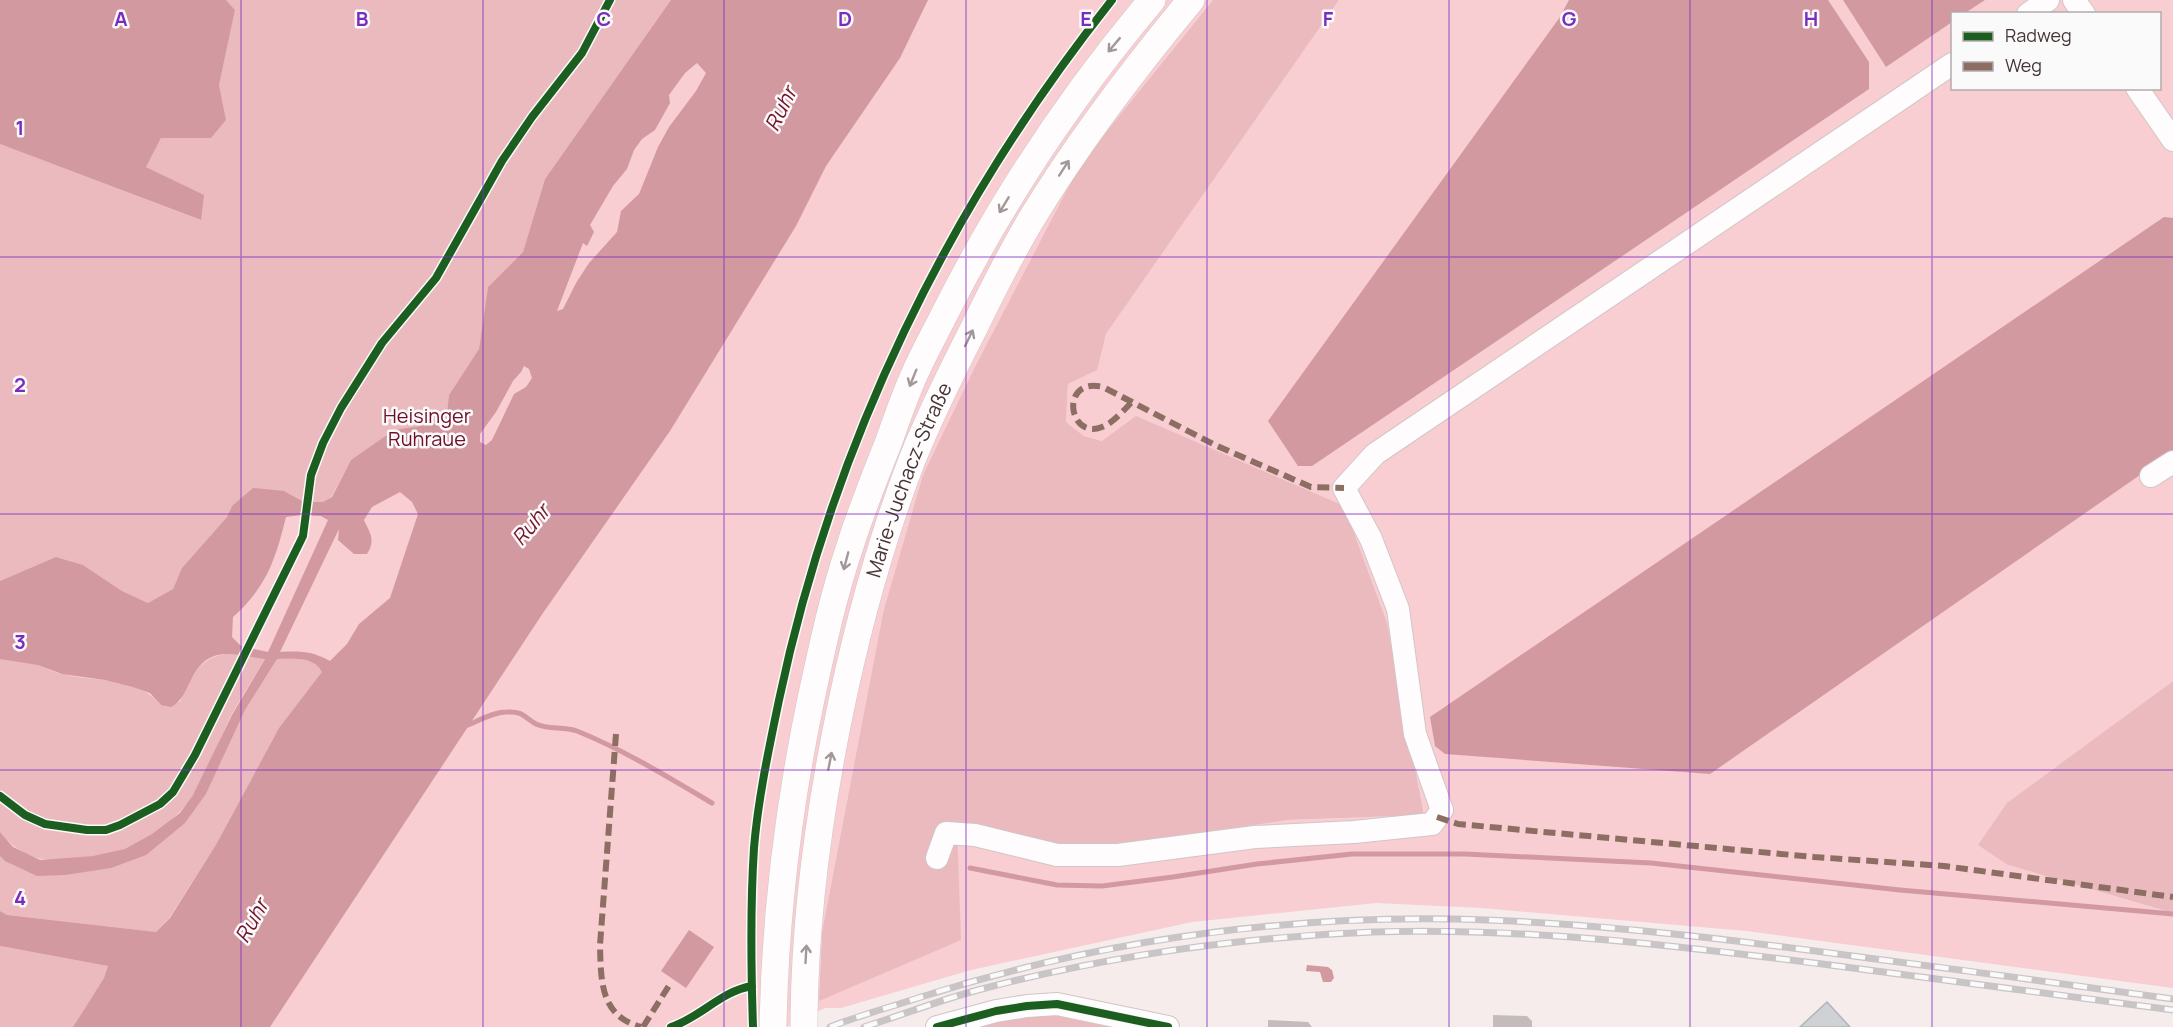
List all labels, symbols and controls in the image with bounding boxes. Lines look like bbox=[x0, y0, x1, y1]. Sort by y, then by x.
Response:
text: A bbox=[114, 5, 128, 32]
text: B bbox=[356, 5, 369, 32]
text: C bbox=[597, 5, 611, 32]
text: D bbox=[838, 5, 852, 32]
text: E bbox=[1080, 5, 1092, 32]
text: F bbox=[1323, 5, 1334, 32]
text: G bbox=[1562, 5, 1577, 32]
text: H bbox=[1804, 5, 1818, 32]
legend bbox=[1951, 12, 2161, 90]
text: Radweg bbox=[2005, 23, 2072, 47]
one-way arrow bbox=[1108, 37, 1121, 53]
text: Weg bbox=[2005, 53, 2042, 77]
water label: Ruhr bbox=[757, 80, 804, 135]
text: 1 bbox=[16, 114, 24, 141]
one-way arrow bbox=[1059, 160, 1071, 177]
one-way arrow bbox=[998, 196, 1010, 213]
one-way arrow bbox=[963, 329, 975, 347]
one-way arrow bbox=[907, 368, 918, 386]
text: 2 bbox=[14, 371, 26, 398]
street label: Marie-Juchacz-Straße bbox=[859, 378, 958, 581]
park label: Heisinger Ruhraue bbox=[383, 402, 471, 452]
water label: Ruhr bbox=[505, 496, 557, 551]
one-way arrow bbox=[840, 551, 851, 570]
text: 3 bbox=[14, 628, 26, 655]
one-way arrow bbox=[825, 752, 836, 771]
text: 4 bbox=[14, 884, 26, 911]
water label: Ruhr bbox=[228, 892, 276, 947]
one-way arrow bbox=[801, 945, 812, 965]

